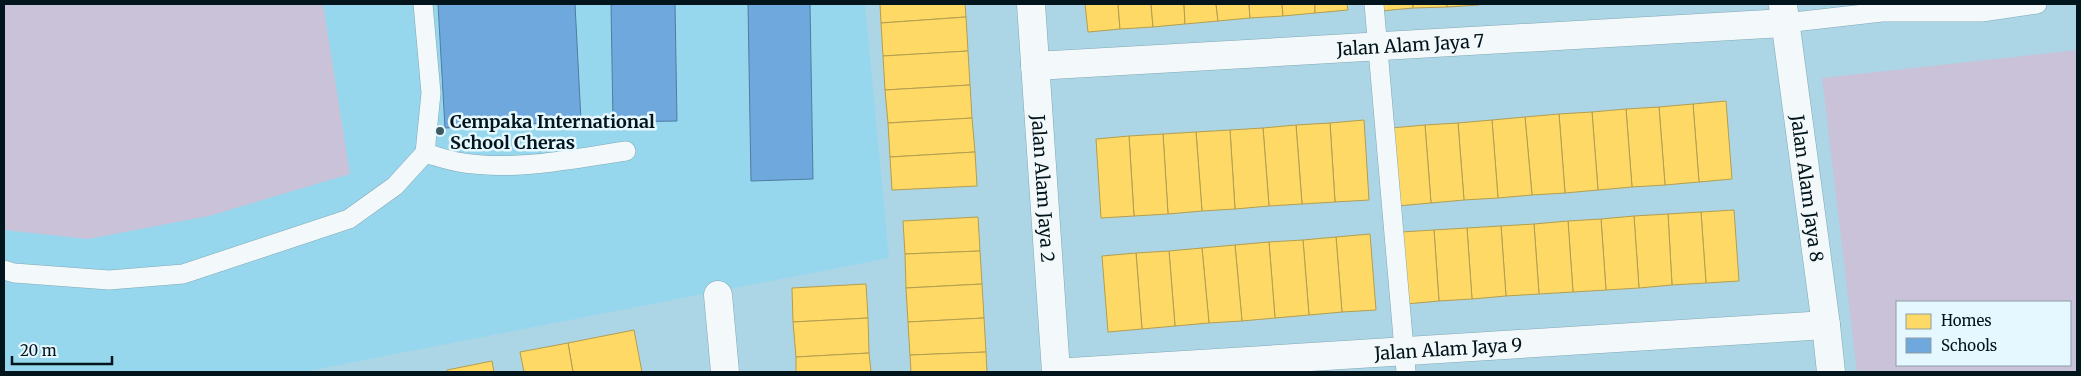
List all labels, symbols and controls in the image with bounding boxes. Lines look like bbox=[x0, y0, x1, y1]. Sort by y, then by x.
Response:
street label: Jalan Alam Jaya 7 bbox=[1335, 29, 1485, 60]
place label: Cempaka International School Cheras bbox=[450, 110, 655, 154]
street label: Jalan Alam Jaya 8 bbox=[1786, 112, 1829, 263]
street label: Jalan Alam Jaya 2 bbox=[1027, 113, 1060, 263]
marker: Cempaka International School Cheras bbox=[434, 125, 446, 137]
legend bbox=[1896, 301, 2071, 366]
text: Homes bbox=[1941, 311, 1992, 330]
street label: Jalan Alam Jaya 9 bbox=[1372, 332, 1523, 365]
scale bar bbox=[12, 334, 112, 366]
text: Schools bbox=[1941, 336, 1997, 355]
text: 20 m bbox=[20, 341, 57, 360]

